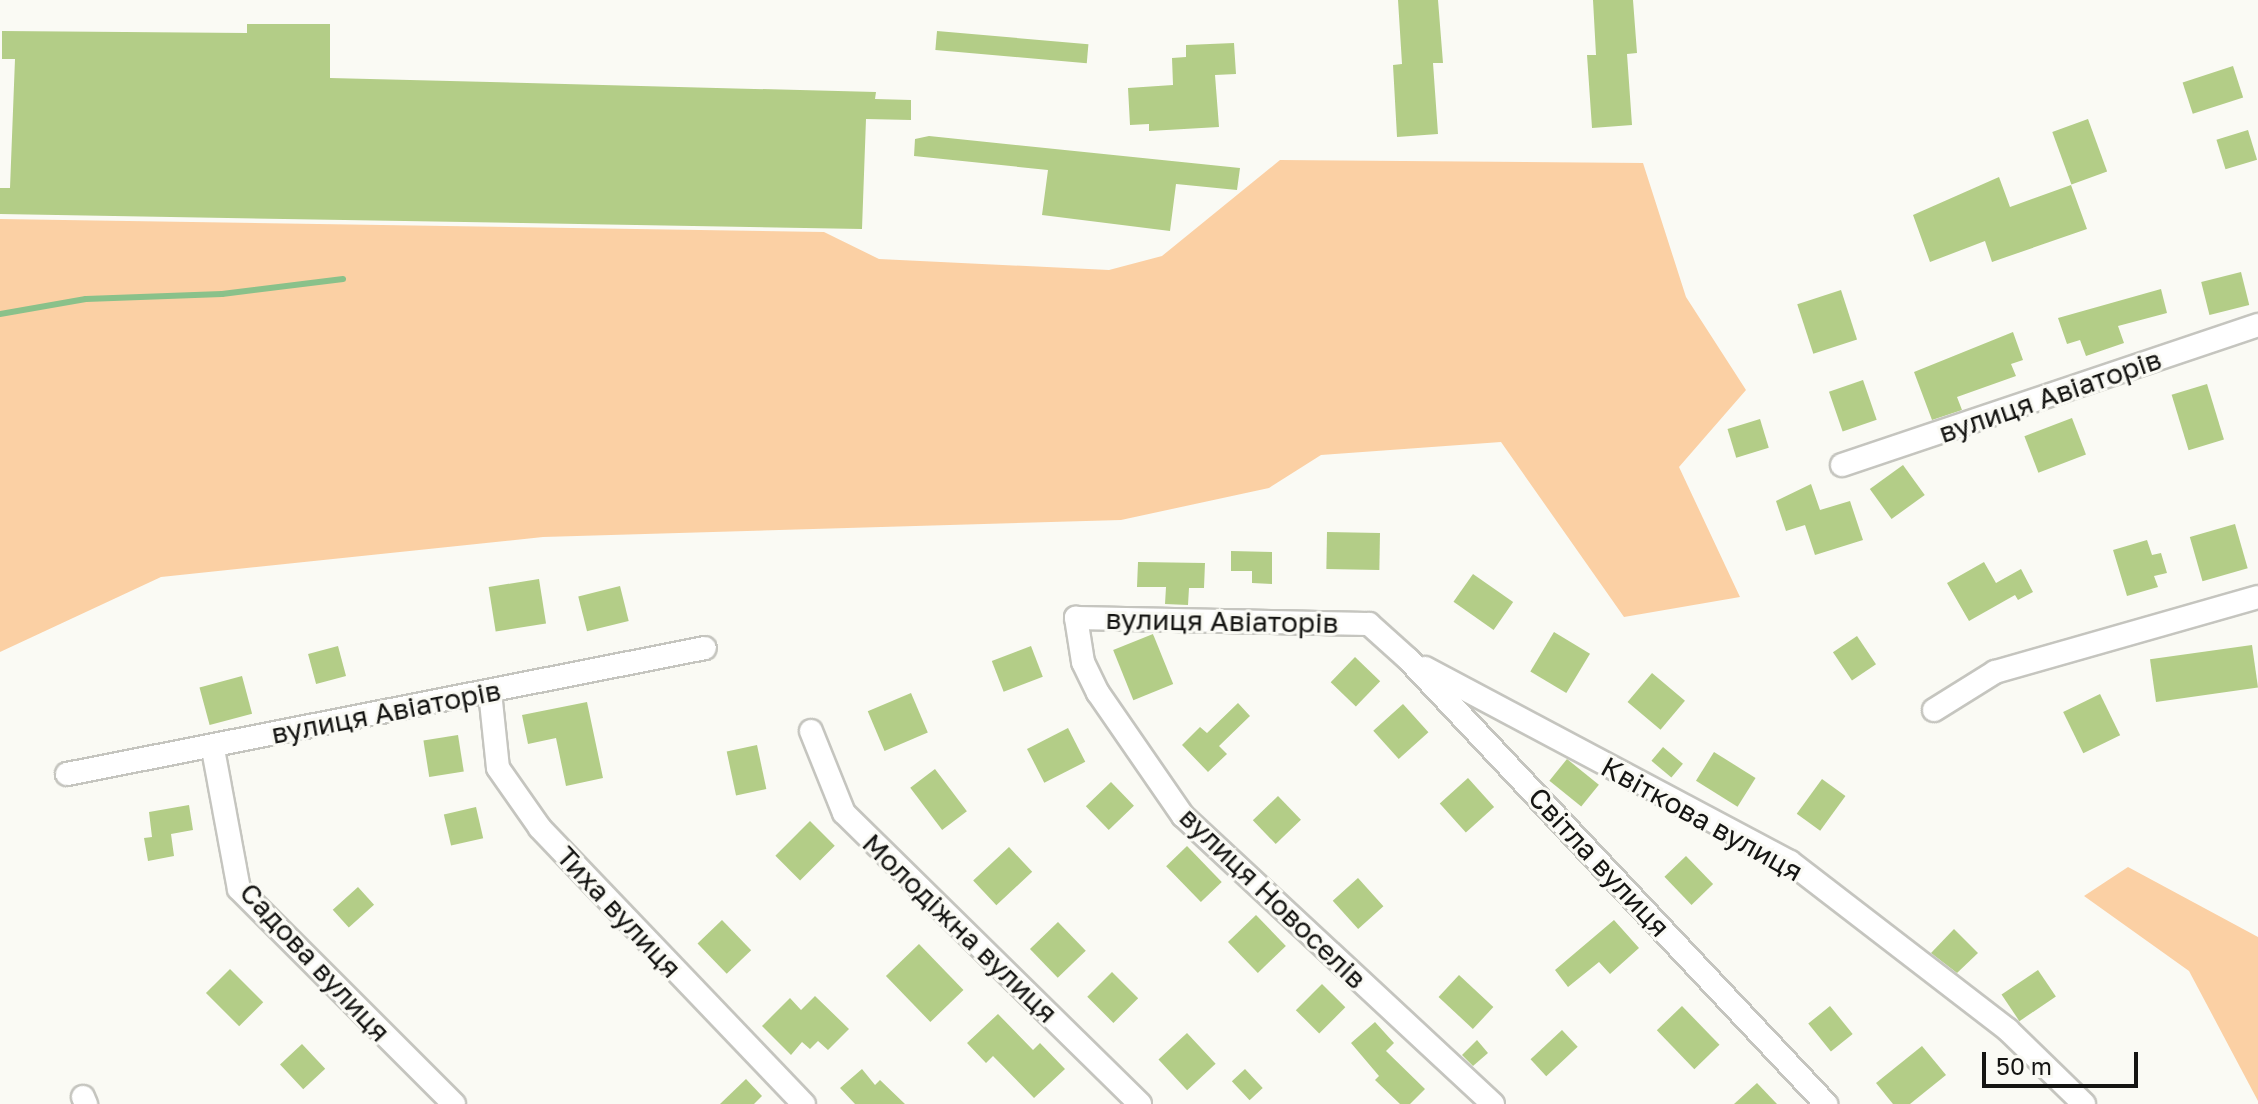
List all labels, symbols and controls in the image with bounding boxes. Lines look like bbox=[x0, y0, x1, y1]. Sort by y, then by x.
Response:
street label: вулиця Авіаторів bbox=[1934, 342, 2166, 450]
street label: вулиця Авіаторів bbox=[1105, 602, 1339, 640]
street label: вулиця Авіаторів bbox=[269, 673, 503, 751]
street label: Квіткова вулиця bbox=[1595, 750, 1809, 888]
street label: Світла вулиця bbox=[1521, 780, 1677, 944]
street label: вулиця Новоселів bbox=[1173, 800, 1373, 996]
street label: Молодіжна вулиця bbox=[856, 826, 1064, 1030]
street label: Тиха вулиця bbox=[550, 839, 688, 985]
street label: Садова вулиця bbox=[233, 876, 397, 1048]
scale bar bbox=[1986, 1036, 2142, 1086]
text: 50 m bbox=[1996, 1051, 2052, 1080]

